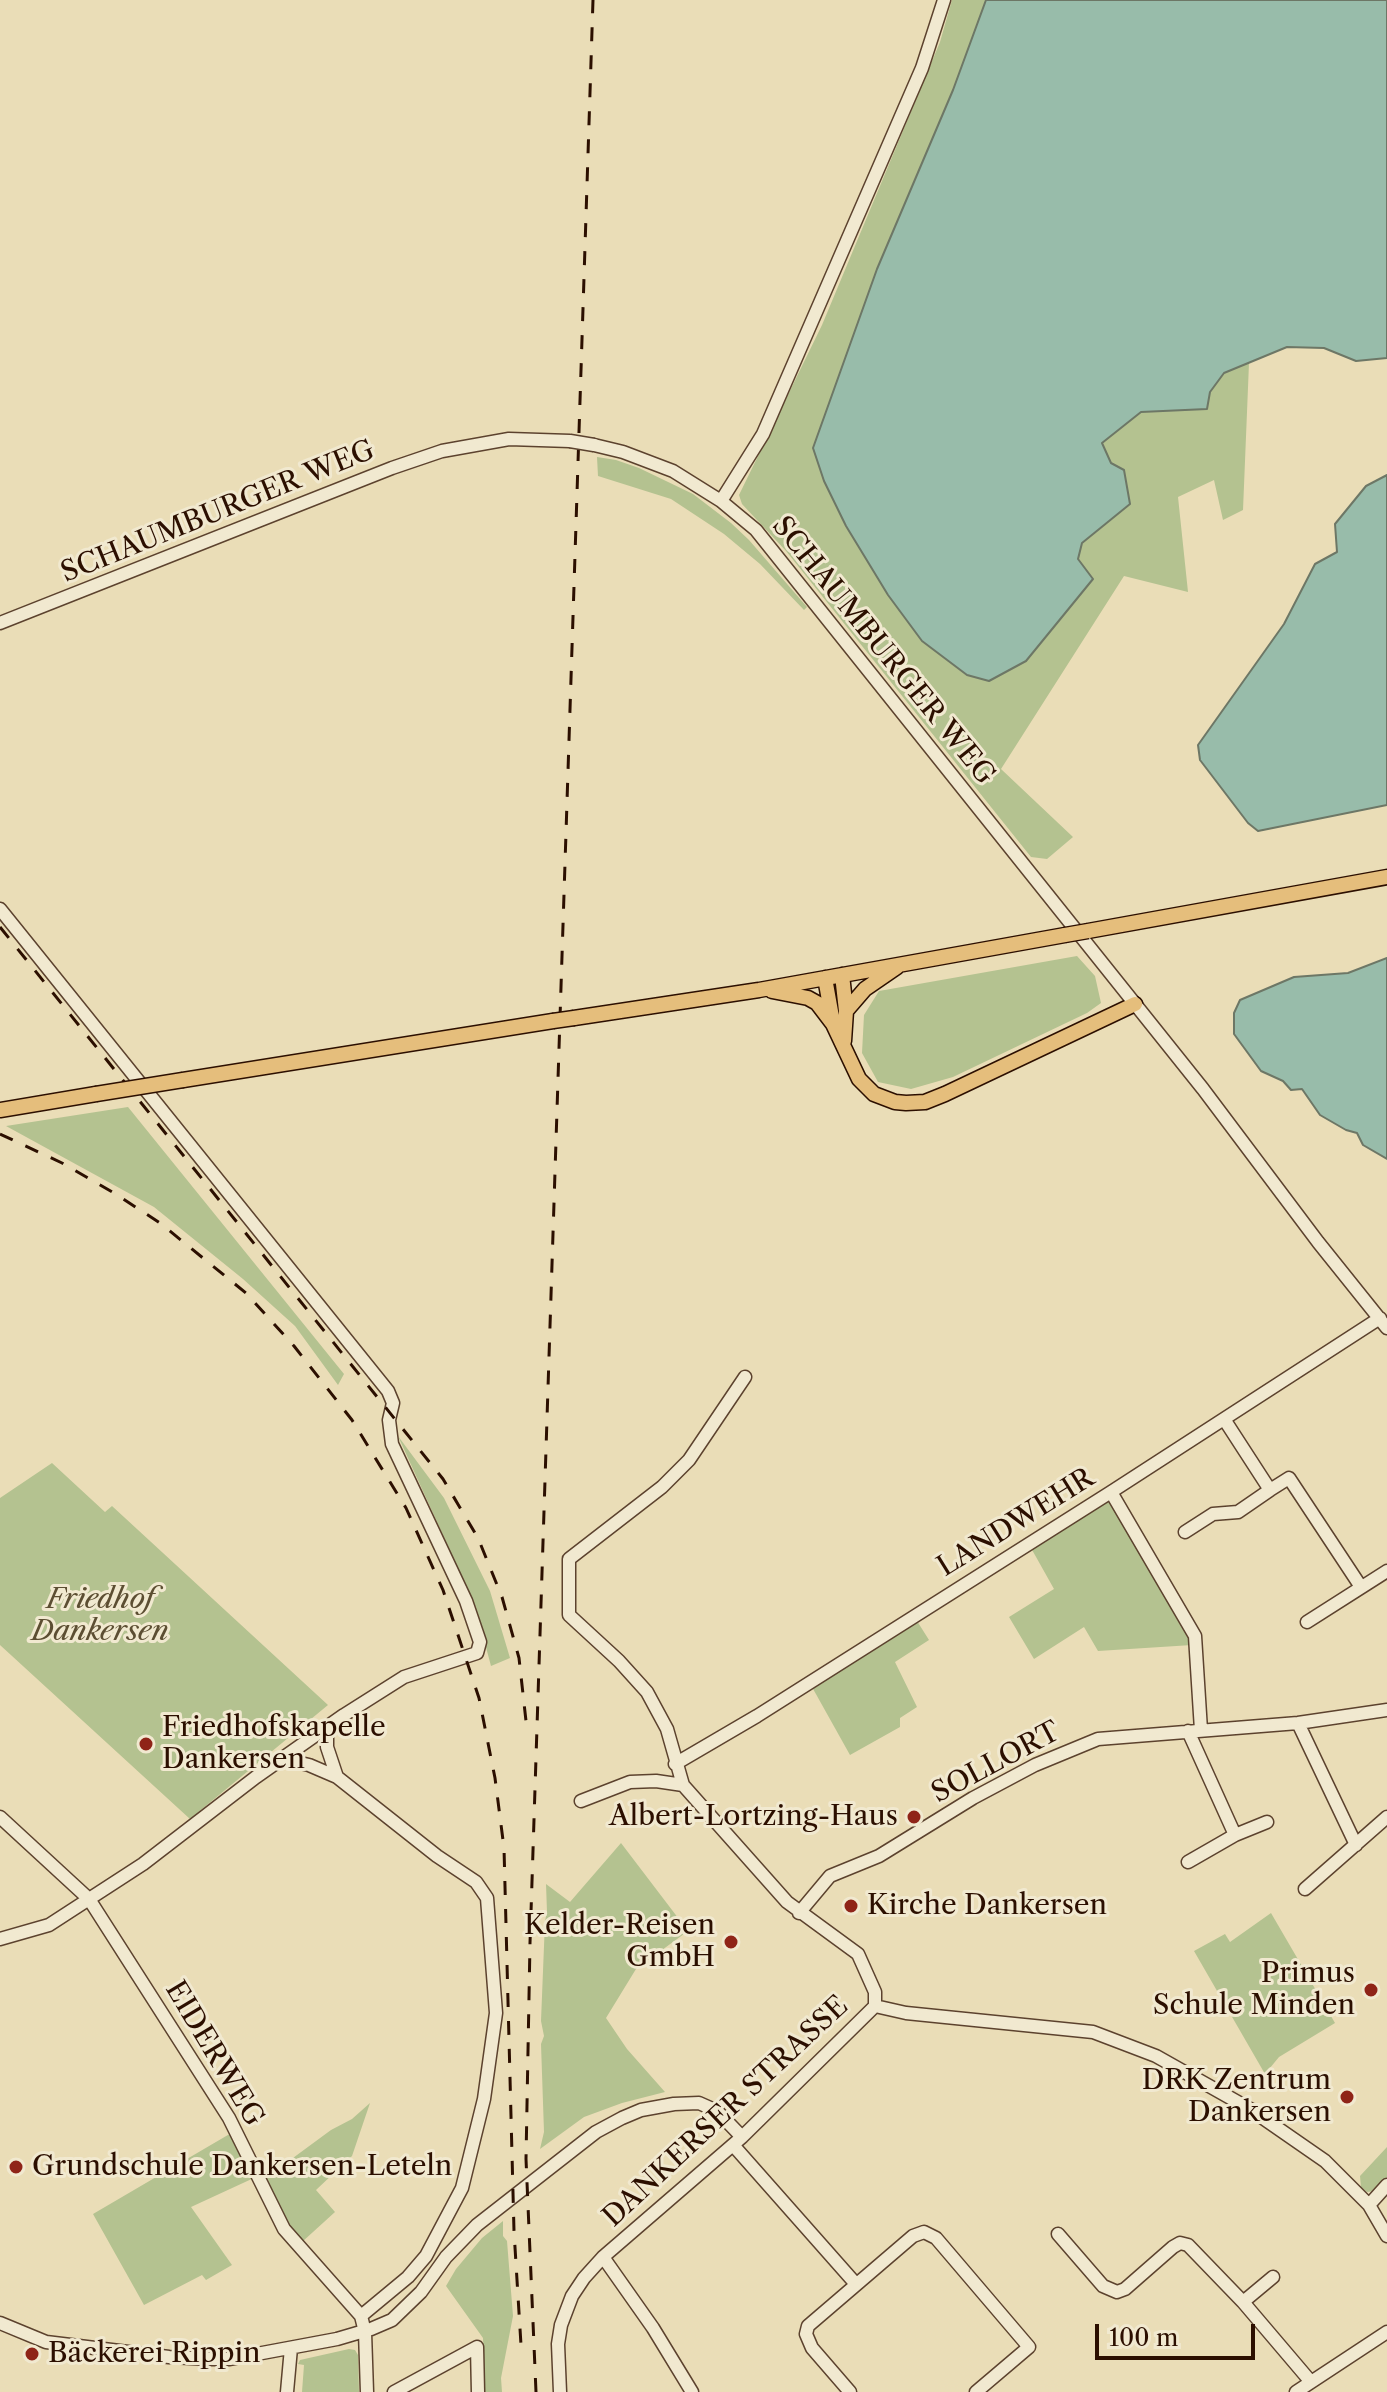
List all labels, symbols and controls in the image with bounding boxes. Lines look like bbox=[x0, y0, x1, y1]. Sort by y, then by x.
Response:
street label: SCHAUMBURGER WEG bbox=[56, 434, 380, 590]
street label: SCHAUMBURGER WEG bbox=[764, 510, 1002, 792]
street label: LANDWEHR bbox=[931, 1461, 1101, 1585]
park label: Friedhof Dankersen bbox=[31, 1583, 169, 1649]
place label: Friedhofskapelle Dankersen bbox=[162, 1711, 386, 1777]
street label: SOLLORT bbox=[926, 1715, 1066, 1811]
marker: Friedhofskapelle Dankersen bbox=[137, 1735, 155, 1753]
place label: Albert-Lortzing-Haus bbox=[609, 1800, 898, 1834]
marker: Albert-Lortzing-Haus bbox=[905, 1808, 923, 1826]
place label: Kirche Dankersen bbox=[867, 1889, 1107, 1923]
marker: Kirche Dankersen bbox=[842, 1897, 860, 1915]
place label: Kelder-Reisen GmbH bbox=[524, 1909, 715, 1975]
marker: Kelder-Reisen GmbH bbox=[722, 1933, 740, 1951]
place label: Primus Schule Minden bbox=[1153, 1957, 1355, 2023]
street label: EIDERWEG bbox=[158, 1975, 270, 2133]
marker: Primus Schule Minden bbox=[1362, 1981, 1380, 1999]
street label: DANKERSER STRASSE bbox=[596, 1990, 856, 2234]
place label: DRK Zentrum Dankersen bbox=[1142, 2064, 1331, 2130]
marker: DRK Zentrum Dankersen bbox=[1338, 2088, 1356, 2106]
place label: Grundschule Dankersen-Leteln bbox=[32, 2150, 452, 2184]
marker: Grundschule Dankersen-Leteln bbox=[7, 2158, 25, 2176]
scale bar bbox=[1099, 2308, 1259, 2358]
text: 100 m bbox=[1109, 2323, 1178, 2352]
place label: Bäckerei Rippin bbox=[48, 2337, 260, 2371]
marker: Bäckerei Rippin bbox=[23, 2345, 41, 2363]

